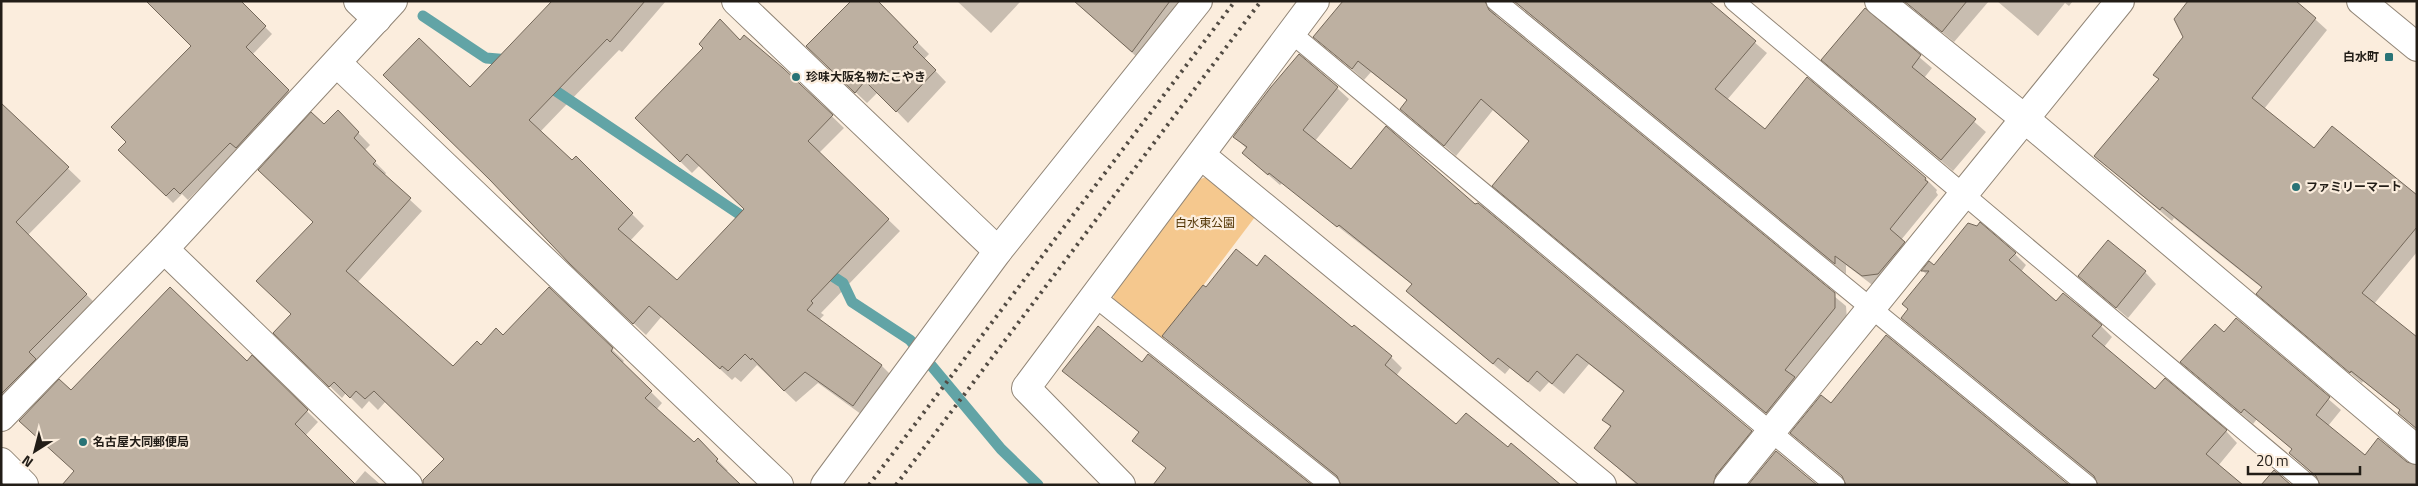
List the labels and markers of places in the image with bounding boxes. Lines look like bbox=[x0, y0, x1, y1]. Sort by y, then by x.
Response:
place label: 白水町 bbox=[2343, 47, 2379, 66]
marker: 白水町 bbox=[2383, 51, 2395, 63]
place label: 珍味大阪名物たこやき bbox=[806, 67, 926, 86]
marker: 珍味大阪名物たこやき bbox=[790, 71, 802, 83]
place label: ファミリーマート bbox=[2306, 177, 2402, 196]
marker: ファミリーマート bbox=[2290, 181, 2302, 193]
place label: 名古屋大同郵便局 bbox=[93, 432, 189, 451]
marker: 名古屋大同郵便局 bbox=[77, 436, 89, 448]

